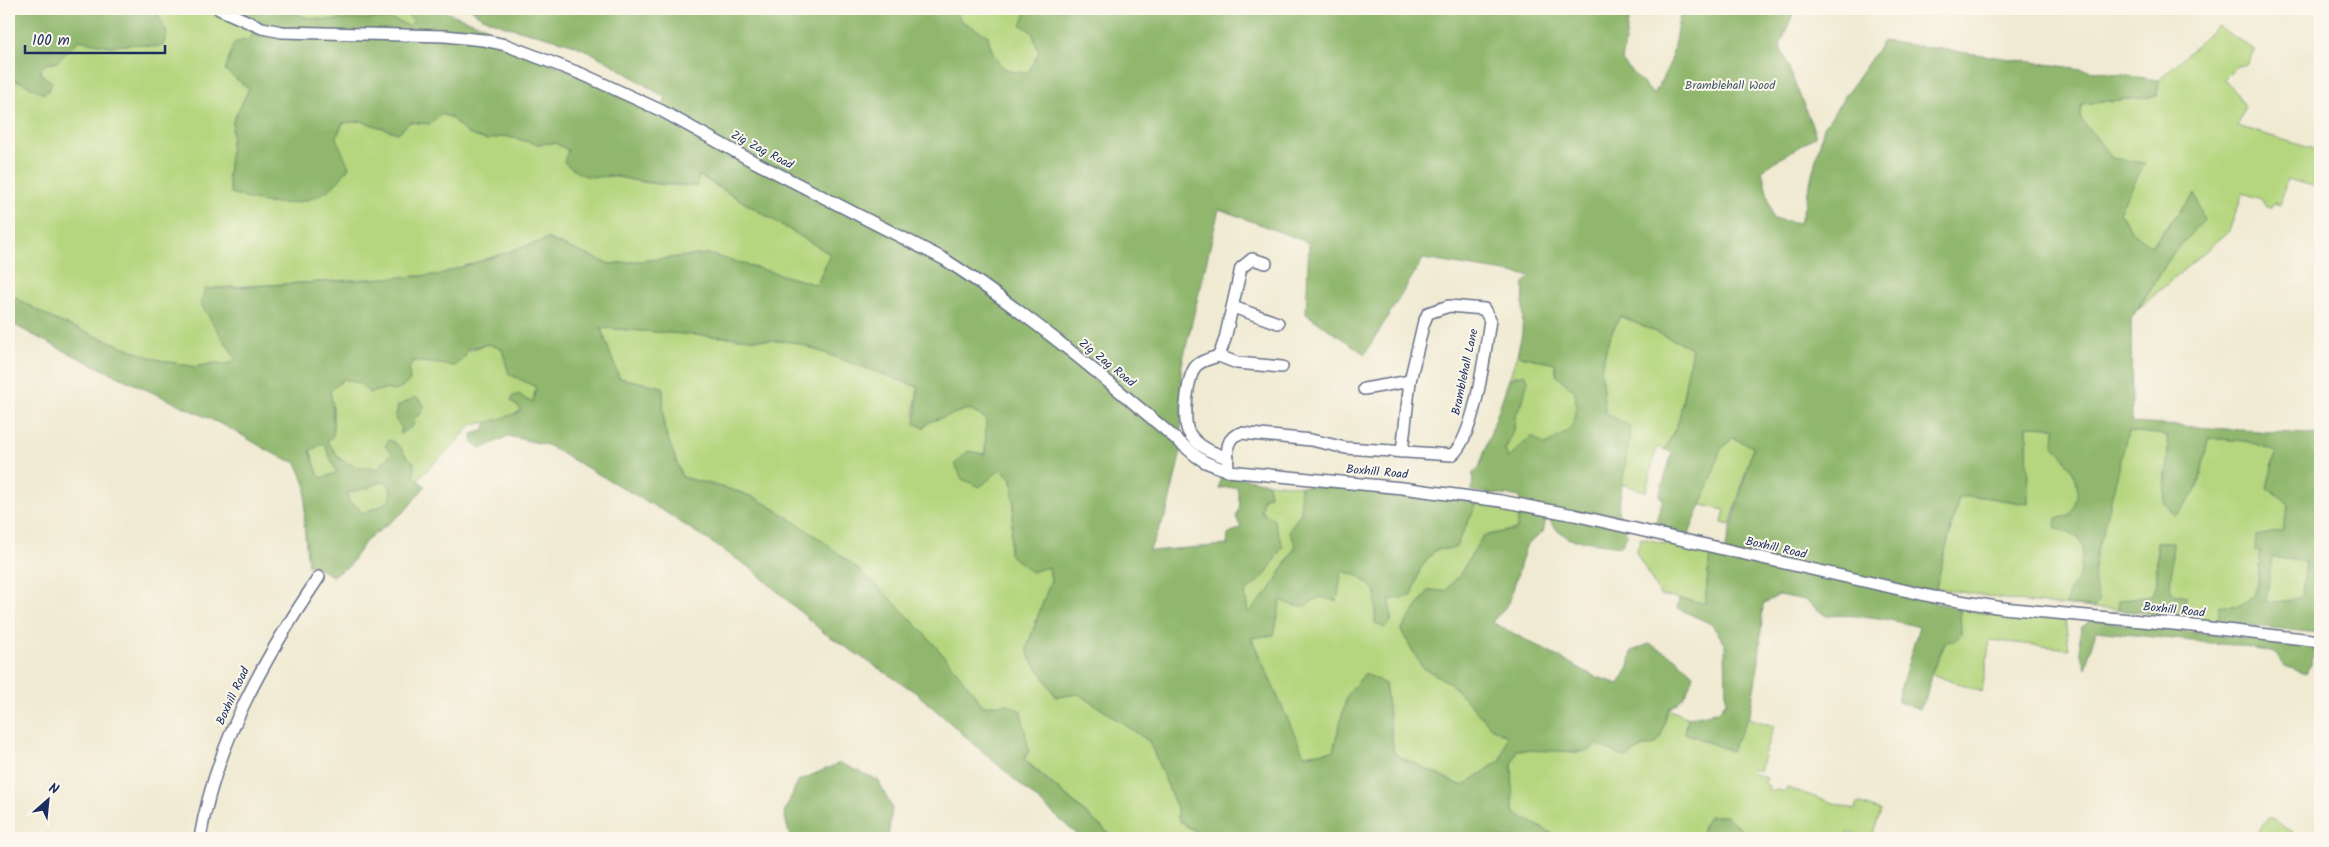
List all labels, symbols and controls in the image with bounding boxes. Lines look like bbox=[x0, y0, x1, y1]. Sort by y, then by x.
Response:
scale bar bbox=[25, 22, 165, 54]
text: 100 m bbox=[32, 29, 70, 53]
park label: Bramblehall Wood bbox=[1685, 76, 1776, 95]
street label: Zig Zag Road bbox=[727, 126, 798, 175]
street label: Bramblehall Lane bbox=[1447, 326, 1484, 417]
street label: Zig Zag Road bbox=[1074, 334, 1140, 393]
street label: Boxhill Road bbox=[1345, 460, 1410, 484]
street label: Boxhill Road bbox=[1744, 532, 1809, 564]
street label: Boxhill Road bbox=[2142, 597, 2207, 623]
street label: Boxhill Road bbox=[211, 663, 255, 728]
north arrow bbox=[22, 774, 72, 824]
text: N bbox=[45, 777, 63, 801]

